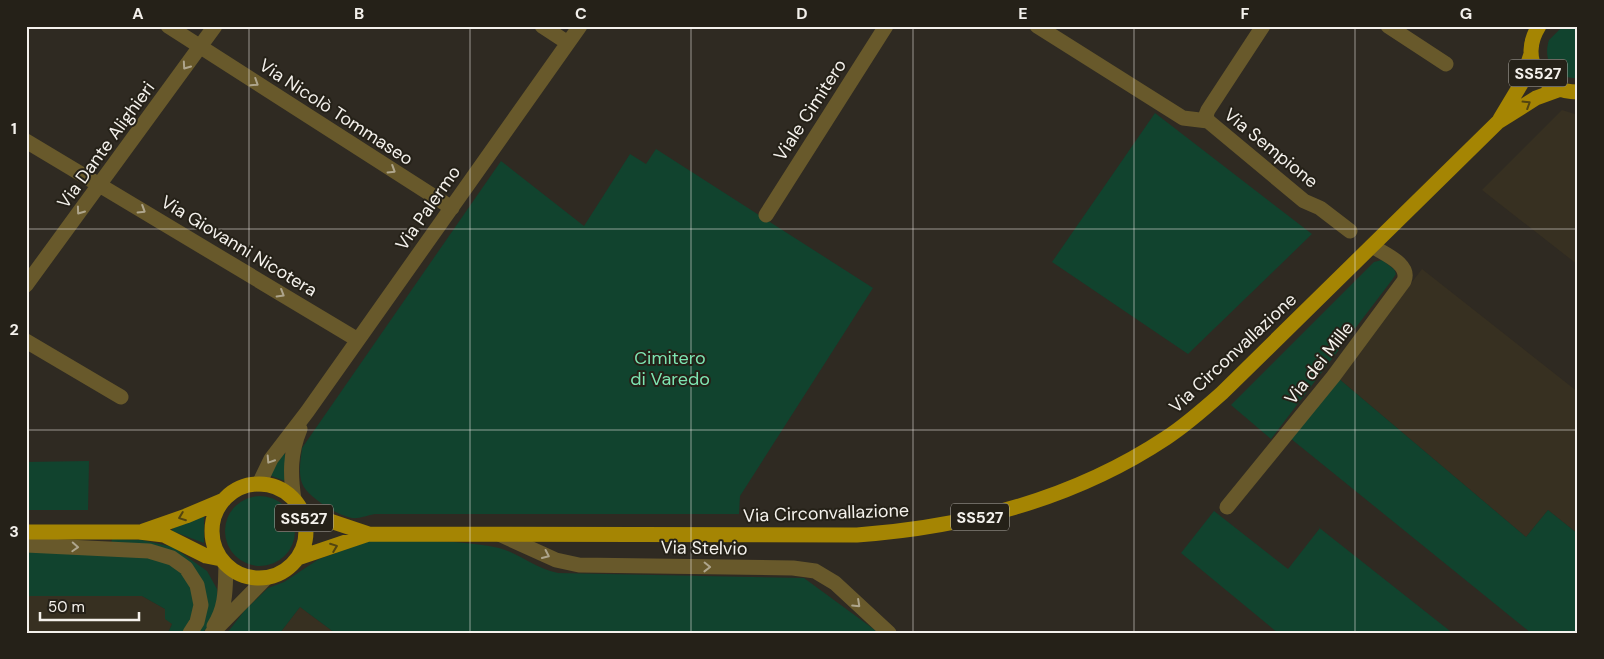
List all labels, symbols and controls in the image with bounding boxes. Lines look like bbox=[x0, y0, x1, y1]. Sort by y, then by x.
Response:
text: A bbox=[132, 3, 144, 24]
text: B bbox=[354, 3, 364, 24]
text: C bbox=[575, 3, 587, 24]
text: D bbox=[796, 3, 808, 24]
text: E bbox=[1018, 3, 1028, 24]
text: F bbox=[1241, 3, 1250, 24]
text: G bbox=[1460, 3, 1472, 24]
street label: Via Nicolò Tommaseo bbox=[254, 53, 418, 171]
street label: Viale Cimitero bbox=[768, 54, 852, 166]
road number: SS527 bbox=[1509, 59, 1567, 86]
one-way arrow bbox=[183, 60, 192, 70]
street label: Via Dante Alighieri bbox=[52, 77, 160, 213]
one-way arrow bbox=[250, 77, 259, 86]
one-way arrow bbox=[1521, 101, 1531, 110]
street label: Via Sempione bbox=[1219, 103, 1323, 193]
text: 1 bbox=[11, 118, 17, 139]
street label: Via Palermo bbox=[390, 161, 466, 255]
one-way arrow bbox=[387, 164, 396, 174]
street label: Via Giovanni Nicotera bbox=[156, 190, 322, 302]
one-way arrow bbox=[136, 204, 145, 213]
one-way arrow bbox=[77, 205, 86, 215]
one-way arrow bbox=[275, 287, 284, 297]
street label: Via Circonvallazione bbox=[1164, 288, 1302, 418]
street label: Via dei Mille bbox=[1279, 316, 1359, 410]
text: 2 bbox=[9, 319, 19, 340]
park label: Cimitero di Varedo bbox=[630, 346, 710, 391]
one-way arrow bbox=[267, 455, 277, 464]
street label: Via Circonvallazione bbox=[743, 498, 909, 528]
road number: SS527 bbox=[275, 504, 333, 532]
road number: SS527 bbox=[951, 504, 1009, 530]
one-way arrow bbox=[178, 511, 187, 521]
text: 3 bbox=[9, 521, 19, 542]
street label: Via Stelvio bbox=[660, 535, 748, 561]
one-way arrow bbox=[71, 542, 79, 553]
one-way arrow bbox=[329, 542, 338, 553]
one-way arrow bbox=[541, 549, 550, 560]
one-way arrow bbox=[703, 562, 711, 572]
scale bar bbox=[40, 589, 139, 621]
text: 50 m bbox=[48, 597, 85, 617]
one-way arrow bbox=[852, 598, 861, 607]

